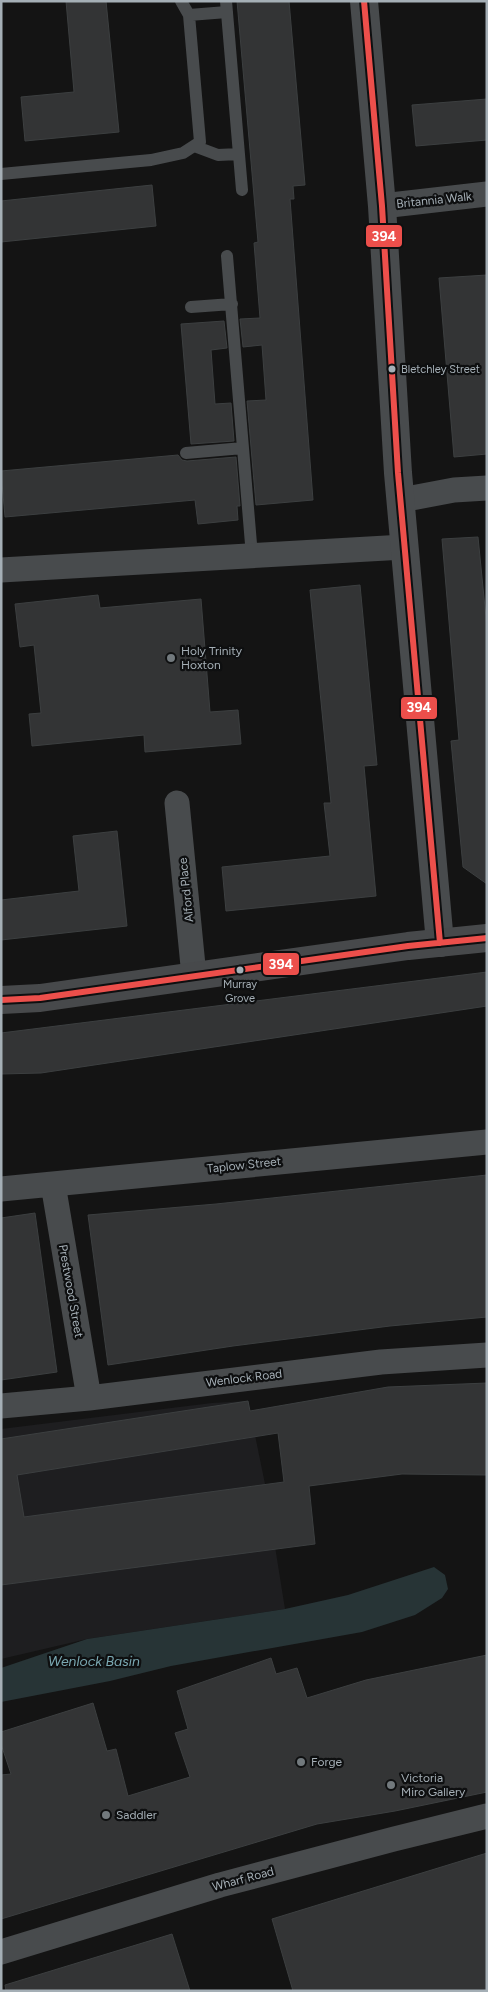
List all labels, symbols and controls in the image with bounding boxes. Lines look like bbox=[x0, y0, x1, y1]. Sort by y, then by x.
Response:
street label: Britannia Walk bbox=[396, 189, 473, 211]
line badge: 394 bbox=[365, 224, 403, 248]
text: 394 bbox=[372, 228, 397, 245]
place label: Bletchley Street bbox=[401, 363, 480, 376]
marker: Bletchley Street bbox=[387, 364, 397, 374]
place label: Holy Trinity Hoxton bbox=[181, 644, 243, 672]
marker: Holy Trinity Hoxton bbox=[165, 652, 177, 664]
line badge: 394 bbox=[400, 696, 438, 720]
text: 394 bbox=[407, 699, 432, 716]
street label: Alford Place bbox=[176, 857, 196, 923]
line badge: 394 bbox=[262, 952, 300, 976]
text: 394 bbox=[269, 956, 294, 973]
marker: Murray Grove bbox=[235, 965, 245, 975]
place label: Murray Grove bbox=[223, 978, 257, 1005]
street label: Taplow Street bbox=[206, 1154, 282, 1176]
street label: Prestwood Street bbox=[56, 1243, 86, 1339]
street label: Wenlock Road bbox=[205, 1366, 283, 1390]
water label: Wenlock Basin bbox=[48, 1653, 140, 1670]
place label: Forge bbox=[311, 1755, 343, 1769]
marker: Forge bbox=[295, 1756, 307, 1768]
place label: Victoria Miro Gallery bbox=[401, 1771, 466, 1799]
marker: Victoria Miro Gallery bbox=[385, 1779, 397, 1791]
place label: Saddler bbox=[116, 1808, 157, 1822]
marker: Saddler bbox=[100, 1809, 112, 1821]
street label: Wharf Road bbox=[211, 1864, 275, 1894]

